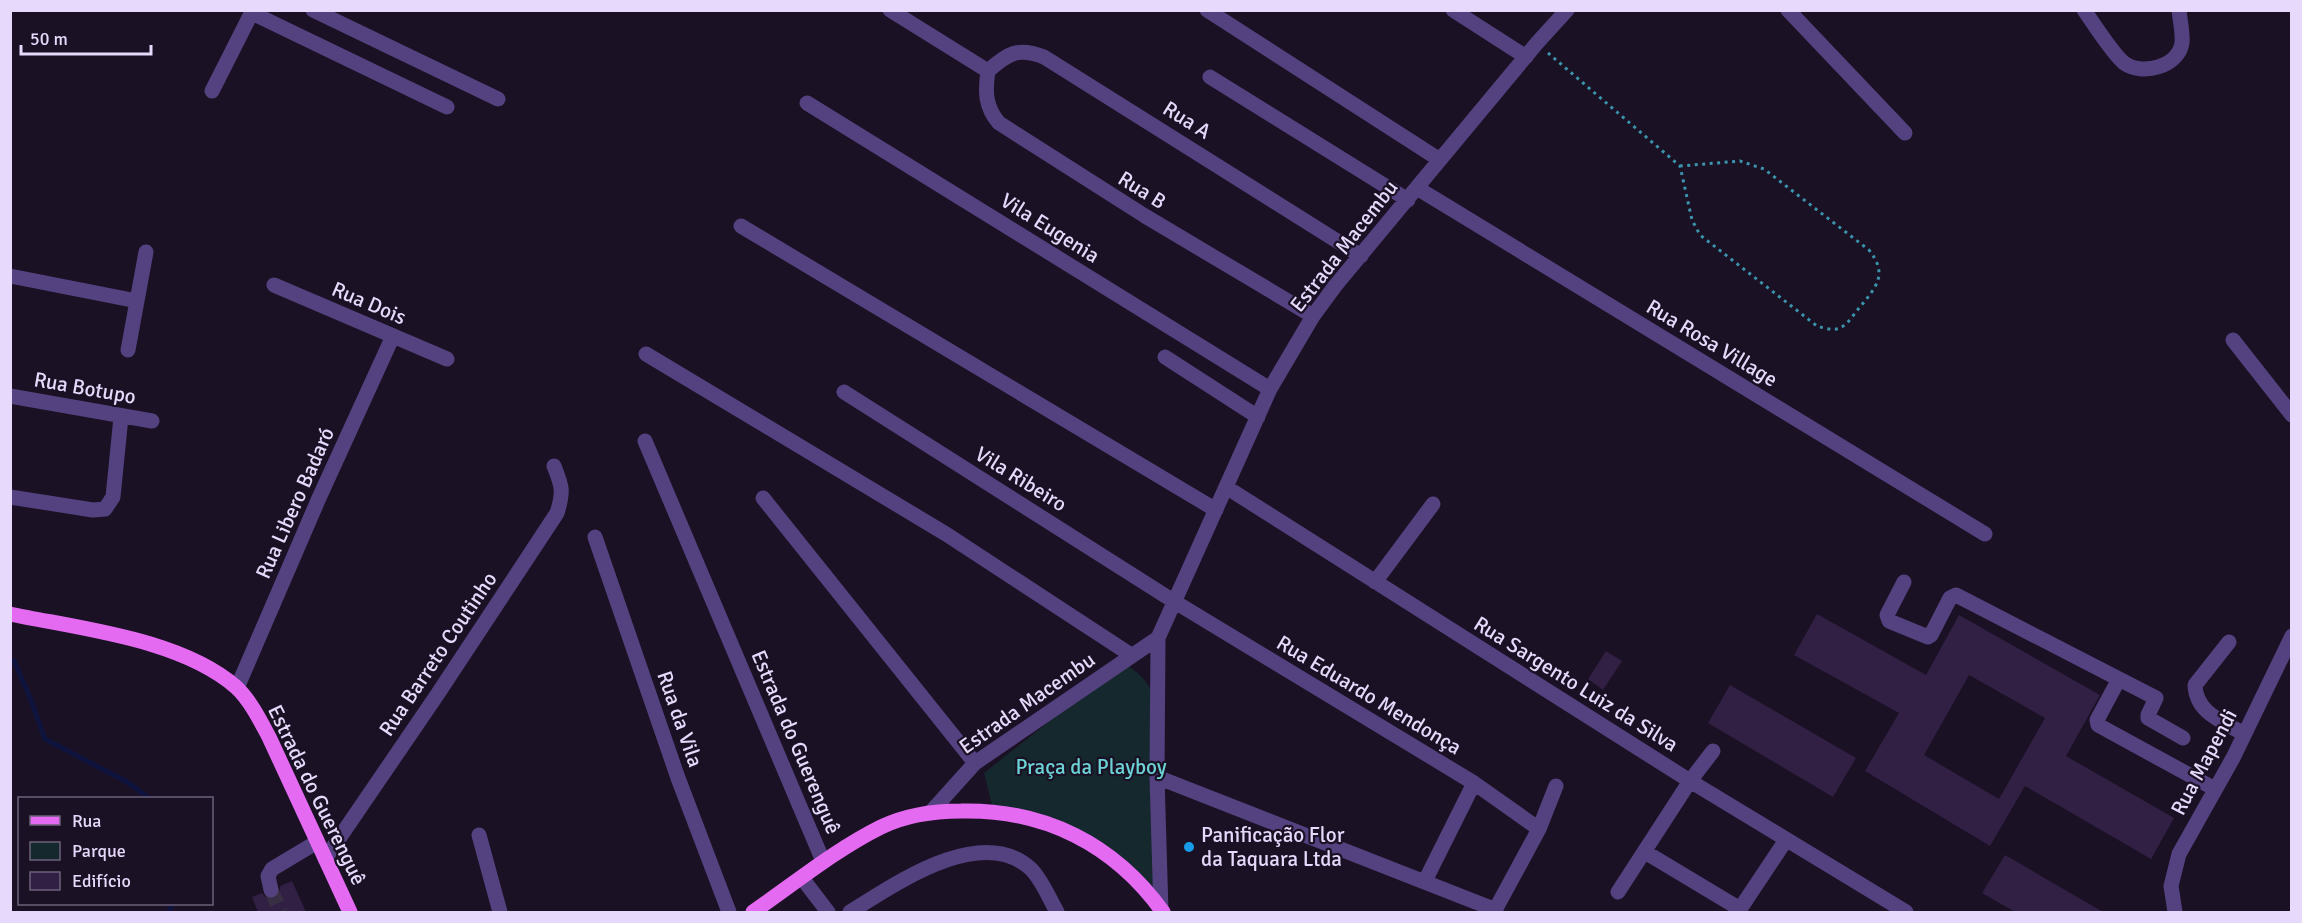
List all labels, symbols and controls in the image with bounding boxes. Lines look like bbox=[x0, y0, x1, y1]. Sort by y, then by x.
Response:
scale bar bbox=[21, 18, 152, 56]
text: 50 m bbox=[30, 28, 68, 50]
street label: Rua A bbox=[1158, 95, 1216, 145]
street label: Rua B bbox=[1113, 165, 1171, 215]
street label: Estrada Macembu bbox=[1284, 175, 1404, 317]
street label: Vila Eugenia bbox=[996, 187, 1104, 269]
street label: Rua Dois bbox=[328, 276, 410, 330]
street label: Rua Rosa Village bbox=[1642, 294, 1782, 392]
street label: Rua Botupo bbox=[32, 366, 138, 410]
street label: Rua Libero Badaró bbox=[250, 423, 340, 583]
street label: Vila Ribeiro bbox=[970, 441, 1072, 517]
street label: Rua Barreto Coutinho bbox=[373, 567, 503, 741]
street label: Rua Sargento Luiz da Silva bbox=[1469, 610, 1683, 758]
street label: Rua Eduardo Mendonça bbox=[1272, 630, 1466, 760]
street label: Estrada do Guerenguê bbox=[745, 646, 847, 838]
street label: Estrada Macembu bbox=[954, 646, 1100, 760]
street label: Rua da Vila bbox=[651, 668, 709, 770]
street label: Estrada do Guerenguê bbox=[262, 701, 372, 889]
street label: Rua Mapendi bbox=[2165, 705, 2243, 819]
park label: Praça da Playboy bbox=[1015, 754, 1167, 780]
legend bbox=[18, 797, 213, 905]
text: Rua bbox=[72, 810, 101, 832]
place label: Panificação Flor da Taquara Ltda bbox=[1201, 822, 1345, 872]
text: Parque bbox=[72, 840, 126, 862]
marker: Panificação Flor da Taquara Ltda bbox=[1182, 840, 1196, 854]
text: Edifício bbox=[72, 870, 131, 892]

